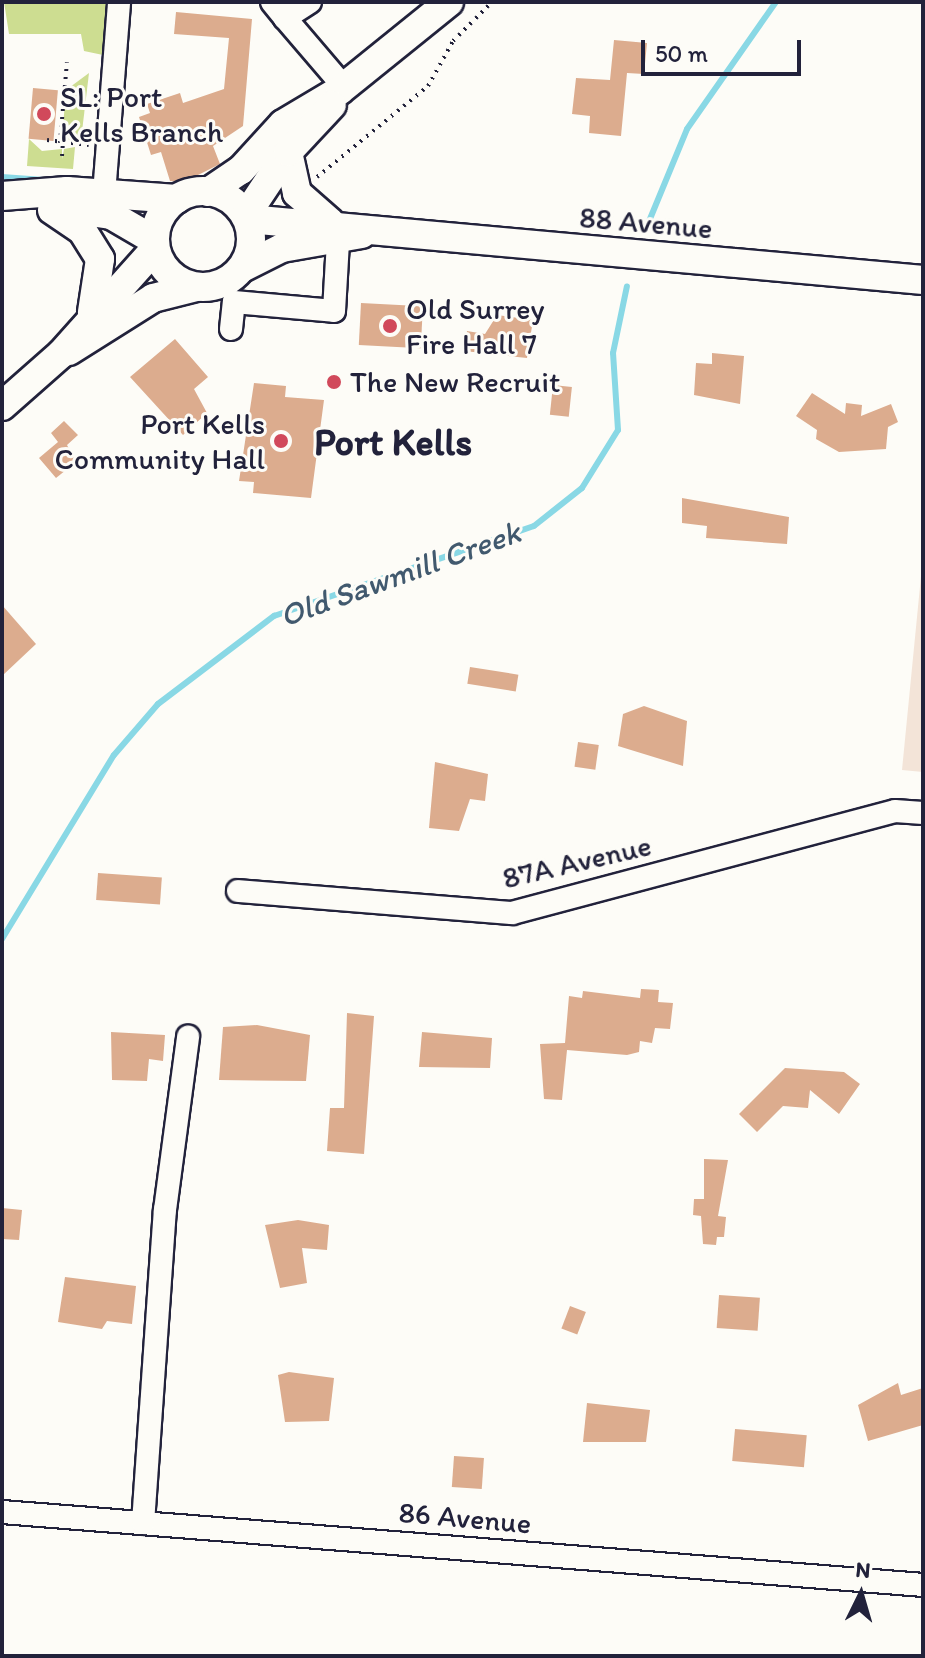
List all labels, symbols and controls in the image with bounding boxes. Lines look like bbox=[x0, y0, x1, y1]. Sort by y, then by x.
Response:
scale bar bbox=[645, 24, 805, 74]
text: 50 m bbox=[655, 39, 708, 68]
place label: SL: Port Kells Branch bbox=[60, 79, 224, 150]
marker: SL: Port Kells Branch bbox=[35, 105, 53, 123]
street label: 88 Avenue bbox=[578, 199, 714, 247]
place label: Old Surrey Fire Hall 7 bbox=[406, 291, 544, 362]
marker: Old Surrey Fire Hall 7 bbox=[381, 317, 399, 335]
place label: The New Recruit bbox=[350, 364, 559, 400]
marker: The New Recruit bbox=[325, 373, 343, 391]
place label: Port Kells Community Hall bbox=[54, 406, 265, 476]
district label: Port Kells bbox=[314, 420, 472, 466]
marker: Port Kells Community Hall bbox=[272, 432, 290, 450]
water label: Old Sawmill Creek bbox=[275, 513, 525, 635]
street label: 87A Avenue bbox=[499, 827, 655, 897]
street label: 86 Avenue bbox=[397, 1494, 533, 1542]
north arrow bbox=[821, 1554, 901, 1634]
text: N bbox=[855, 1555, 872, 1584]

